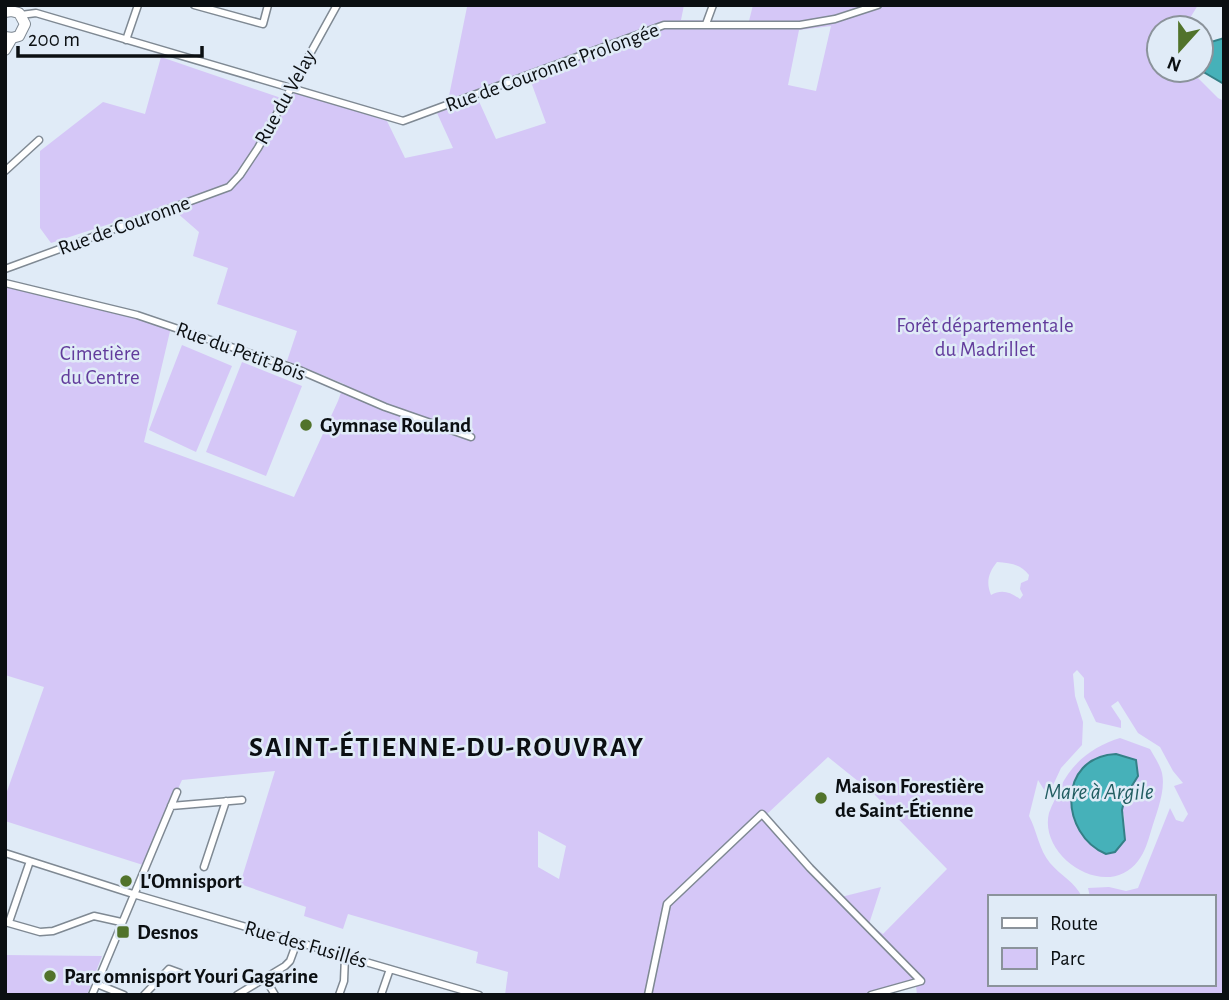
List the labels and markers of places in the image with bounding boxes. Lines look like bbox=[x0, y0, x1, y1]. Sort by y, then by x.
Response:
place label: Gymnase Rouland bbox=[320, 415, 471, 436]
marker: Gymnase Rouland bbox=[298, 417, 314, 433]
place label: Maison Forestière de Saint-Étienne bbox=[835, 776, 984, 821]
marker: Maison Forestière de Saint-Étienne bbox=[813, 790, 829, 806]
place label: L'Omnisport bbox=[140, 871, 242, 892]
marker: L'Omnisport bbox=[118, 873, 134, 889]
place label: Desnos bbox=[137, 922, 198, 943]
marker: Desnos bbox=[115, 924, 131, 940]
place label: Parc omnisport Youri Gagarine bbox=[64, 966, 318, 987]
marker: Parc omnisport Youri Gagarine bbox=[42, 968, 58, 984]

